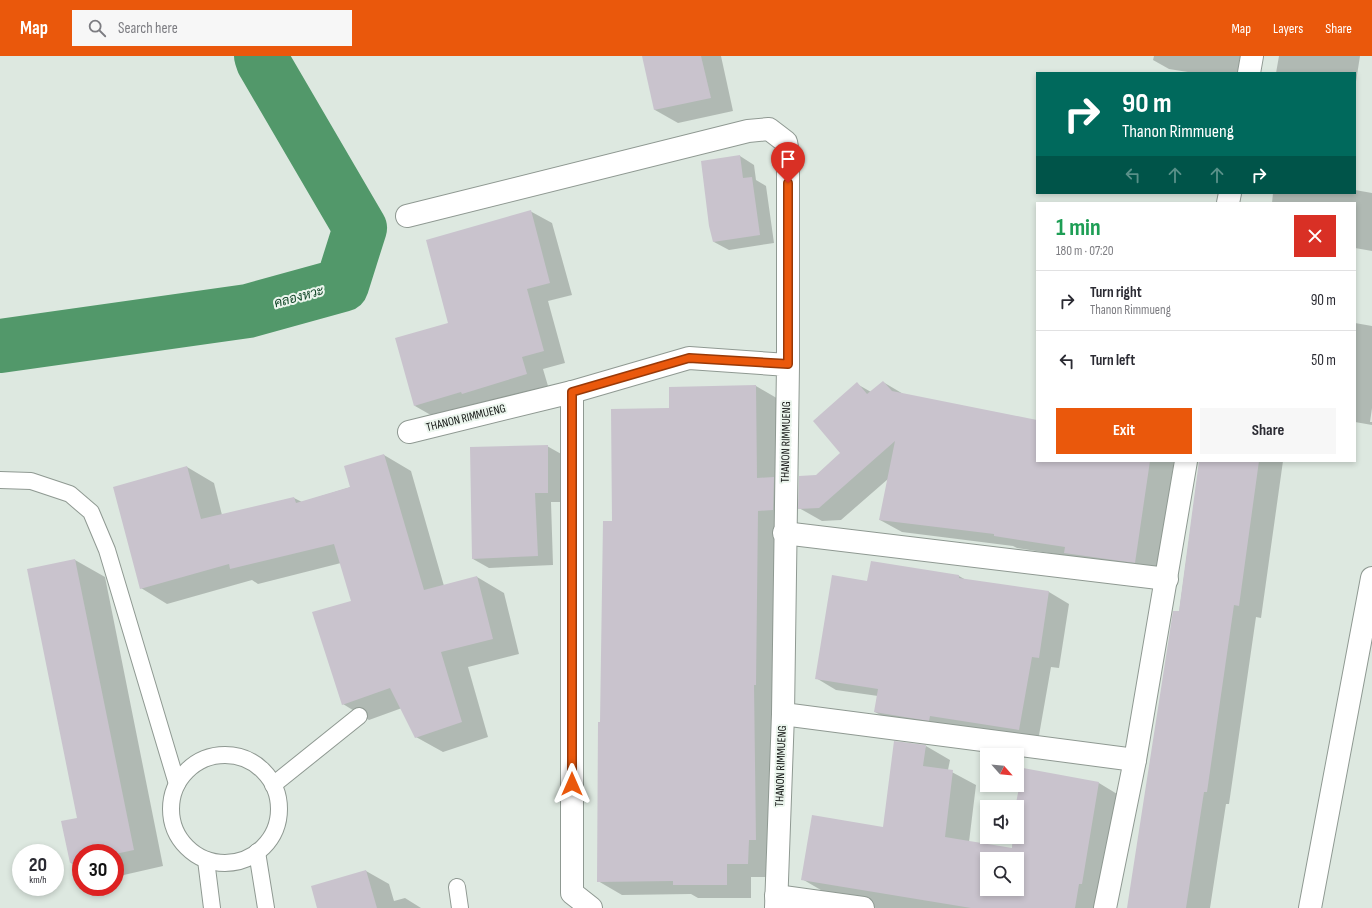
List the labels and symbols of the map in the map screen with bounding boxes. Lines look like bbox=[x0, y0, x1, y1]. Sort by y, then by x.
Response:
pin bbox=[771, 142, 805, 183]
water label: คลองหวะ bbox=[272, 283, 326, 311]
street label: THANON RIMMUENG bbox=[425, 401, 507, 435]
street label: THANON RIMMUENG bbox=[778, 401, 794, 483]
street label: THANON RIMMUENG bbox=[772, 725, 790, 807]
north arrow bbox=[980, 748, 1024, 792]
position arrow bbox=[551, 763, 593, 805]
speed limit sign: 30 bbox=[72, 844, 124, 896]

